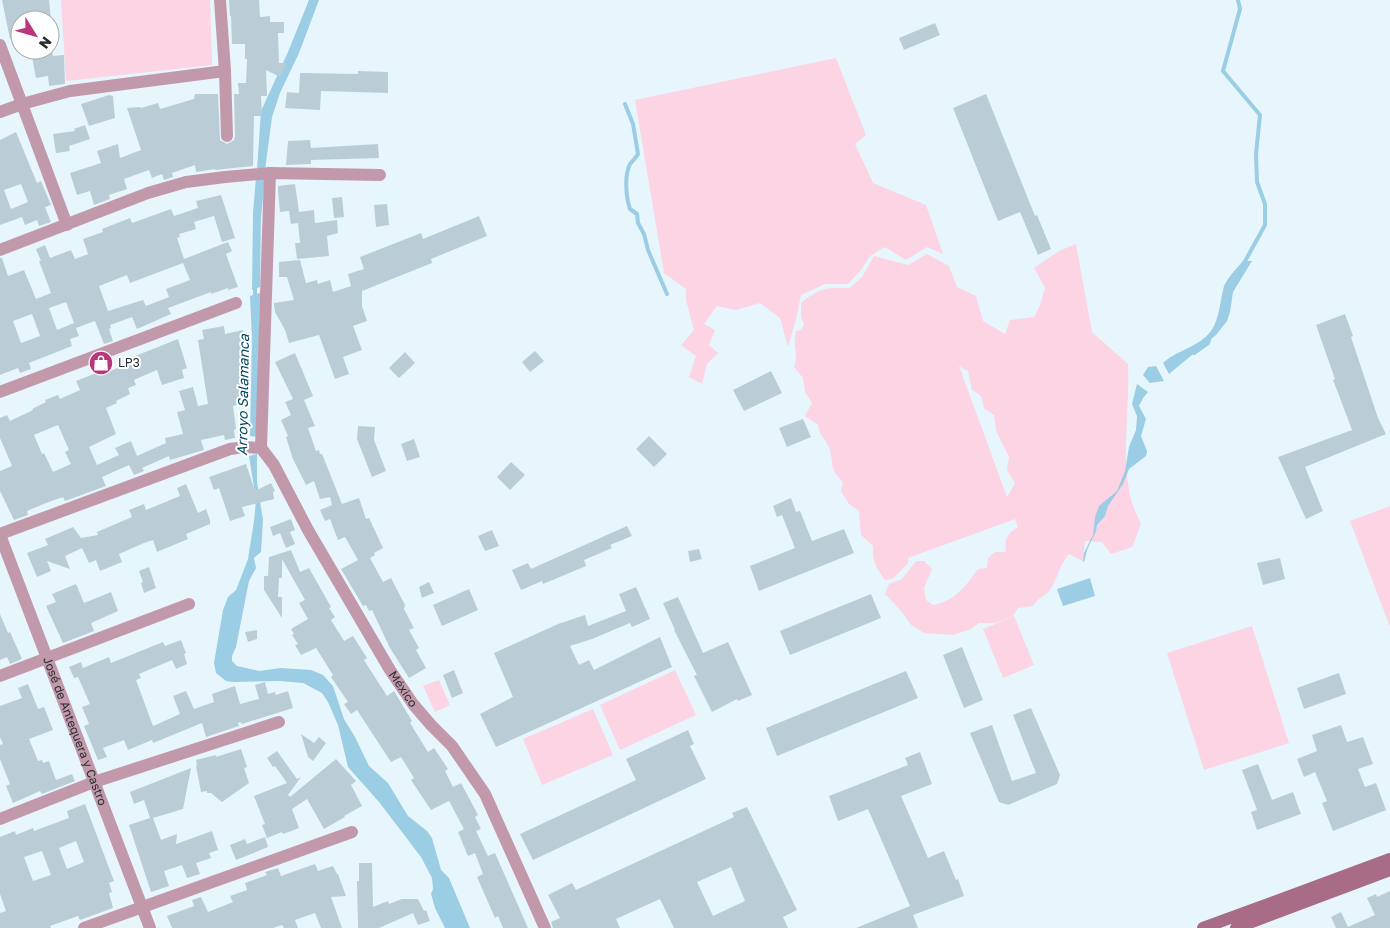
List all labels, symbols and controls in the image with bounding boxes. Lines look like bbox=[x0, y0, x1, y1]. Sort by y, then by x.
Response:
north arrow bbox=[10, 10, 60, 60]
text: N bbox=[36, 34, 56, 52]
water label: Arroyo Salamanca bbox=[233, 333, 252, 456]
shop icon: LP3 bbox=[88, 350, 114, 376]
place label: LP3 bbox=[118, 355, 140, 370]
street label: José de Antequera y Castro bbox=[40, 654, 111, 808]
street label: México bbox=[386, 668, 421, 710]

